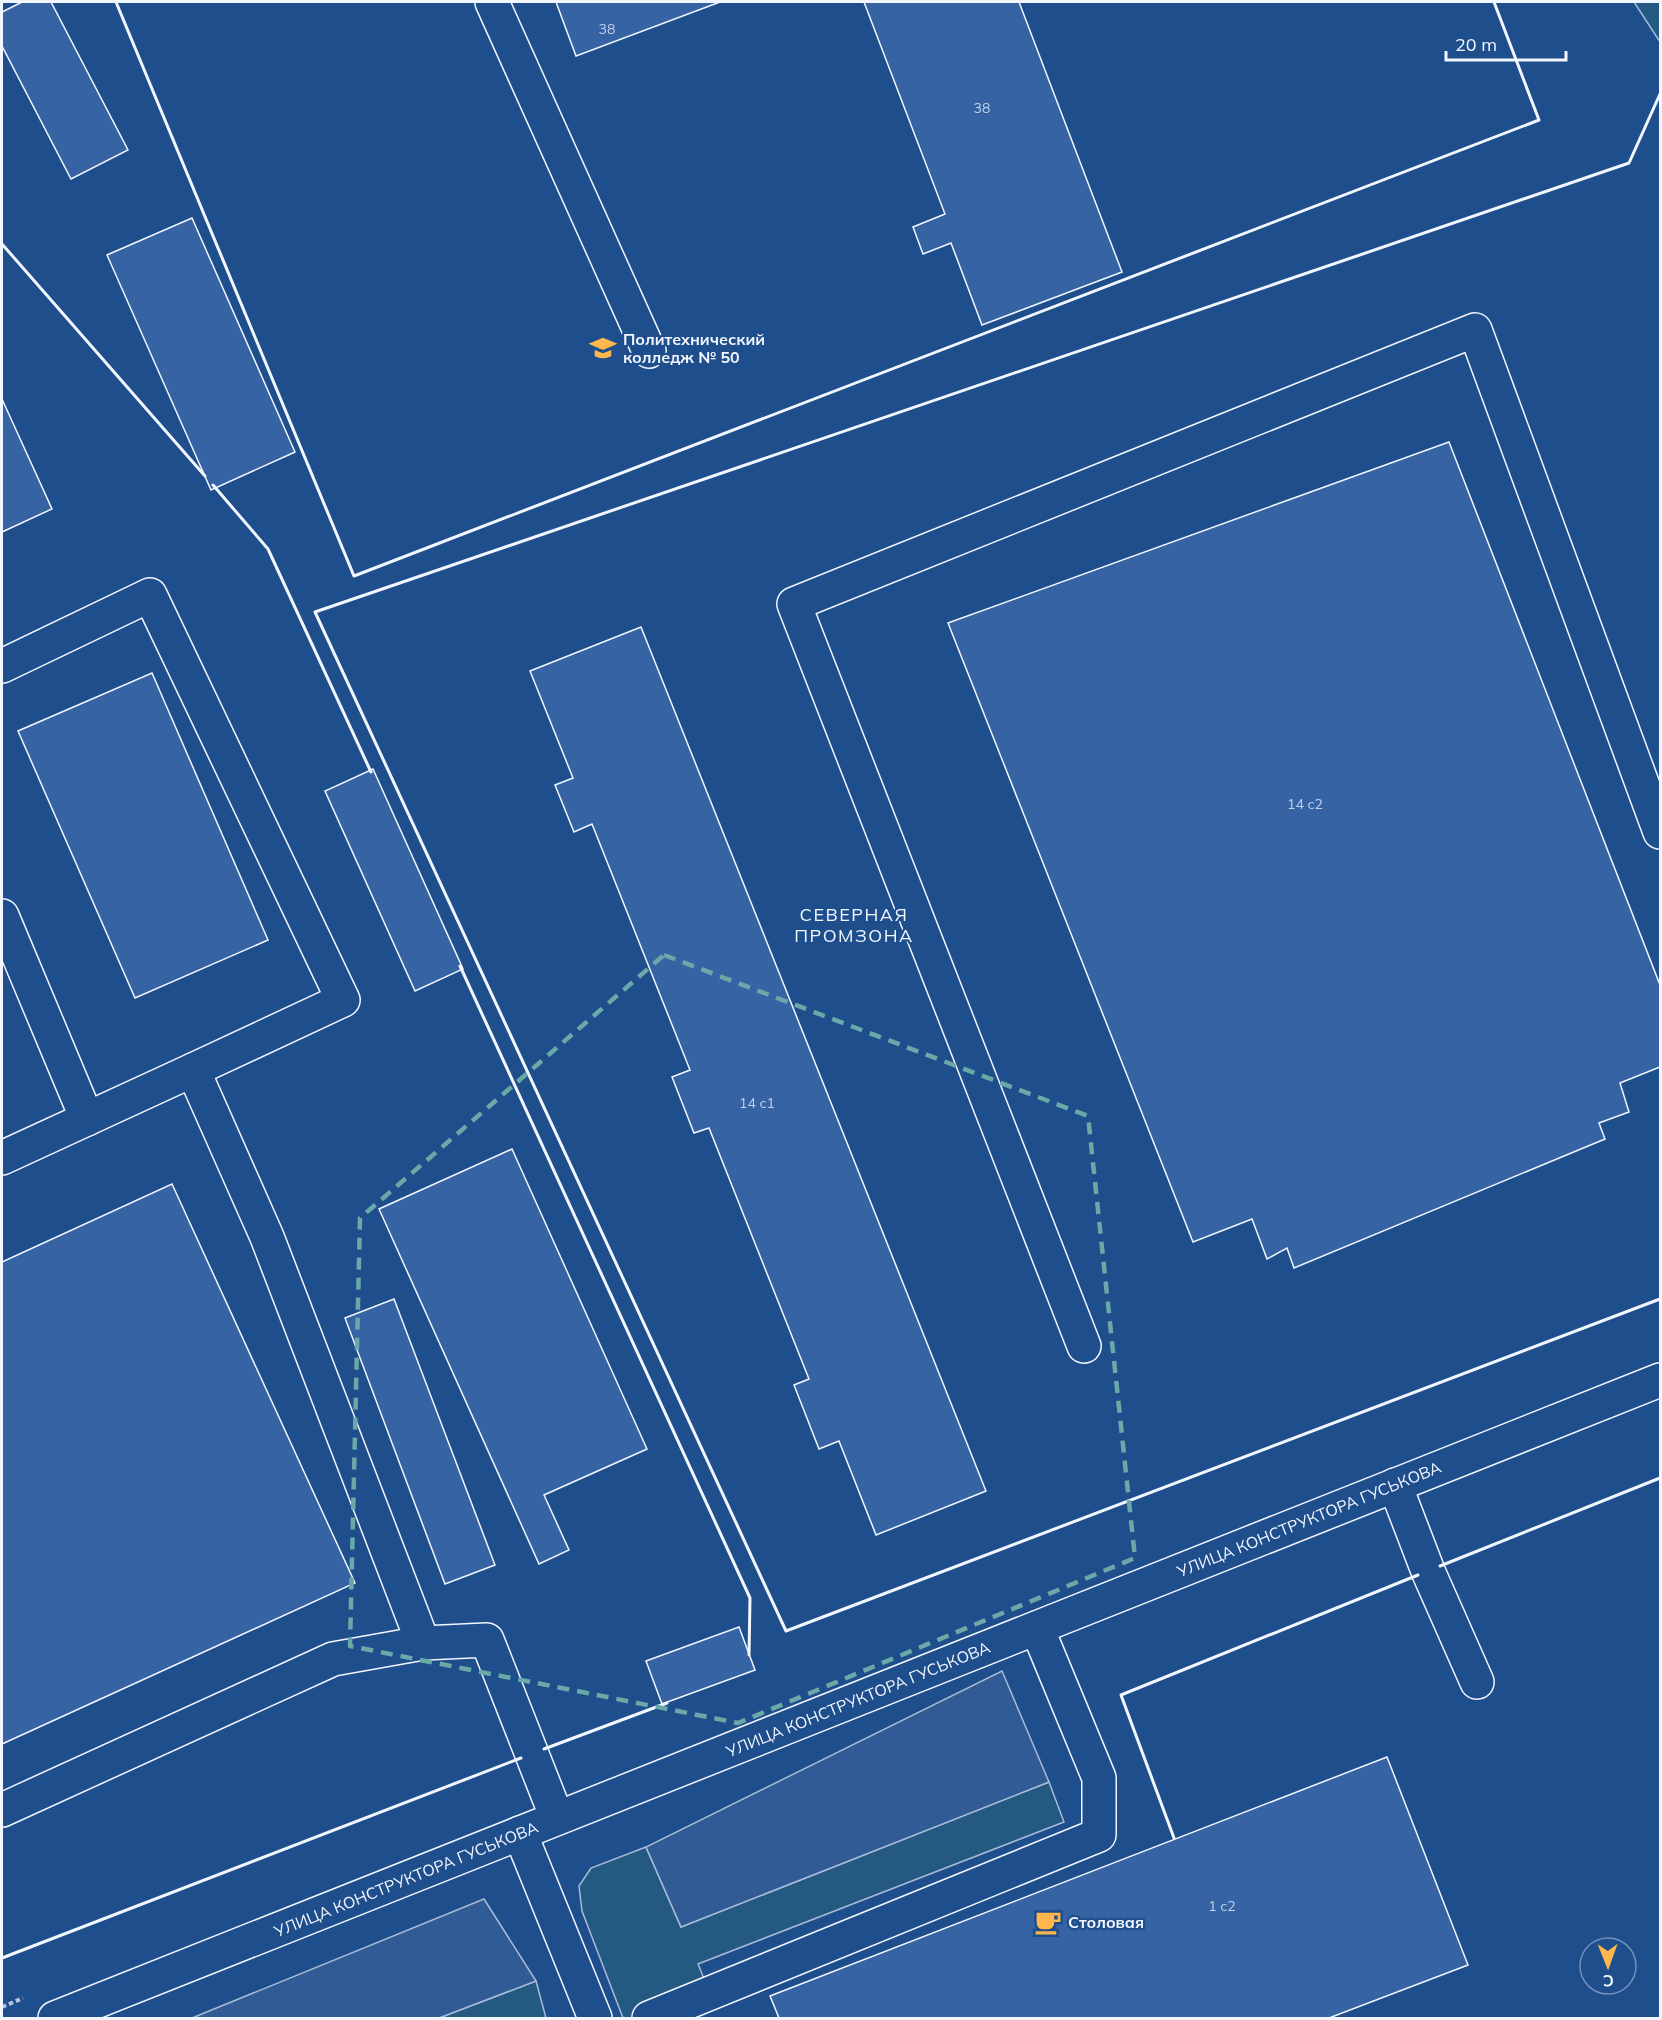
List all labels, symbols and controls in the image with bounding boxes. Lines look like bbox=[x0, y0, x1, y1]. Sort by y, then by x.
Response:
house number: 38 bbox=[599, 20, 615, 38]
scale bar bbox=[1446, 24, 1566, 62]
text: 20 m bbox=[1455, 33, 1497, 56]
house number: 38 bbox=[974, 99, 990, 117]
place label: Политехнический колледж № 50 bbox=[623, 329, 765, 367]
school or university icon: Политехнический колледж № 50 bbox=[588, 333, 618, 363]
house number: 14 с2 bbox=[1287, 795, 1323, 813]
district label: СЕВЕРНАЯ ПРОМЗОНА bbox=[794, 903, 914, 947]
house number: 14 с1 bbox=[739, 1094, 775, 1112]
street label: УЛИЦА КОНСТРУКТОРА ГУСЬКОВА bbox=[1173, 1457, 1444, 1582]
street label: УЛИЦА КОНСТРУКТОРА ГУСЬКОВА bbox=[722, 1637, 993, 1762]
street label: УЛИЦА КОНСТРУКТОРА ГУСЬКОВА bbox=[270, 1817, 541, 1942]
house number: 1 с2 bbox=[1208, 1897, 1236, 1915]
cafe icon: Столовая bbox=[1033, 1907, 1063, 1937]
place label: Столовая bbox=[1068, 1912, 1144, 1932]
north arrow bbox=[1578, 1936, 1638, 1996]
text: С bbox=[1603, 1971, 1614, 1991]

